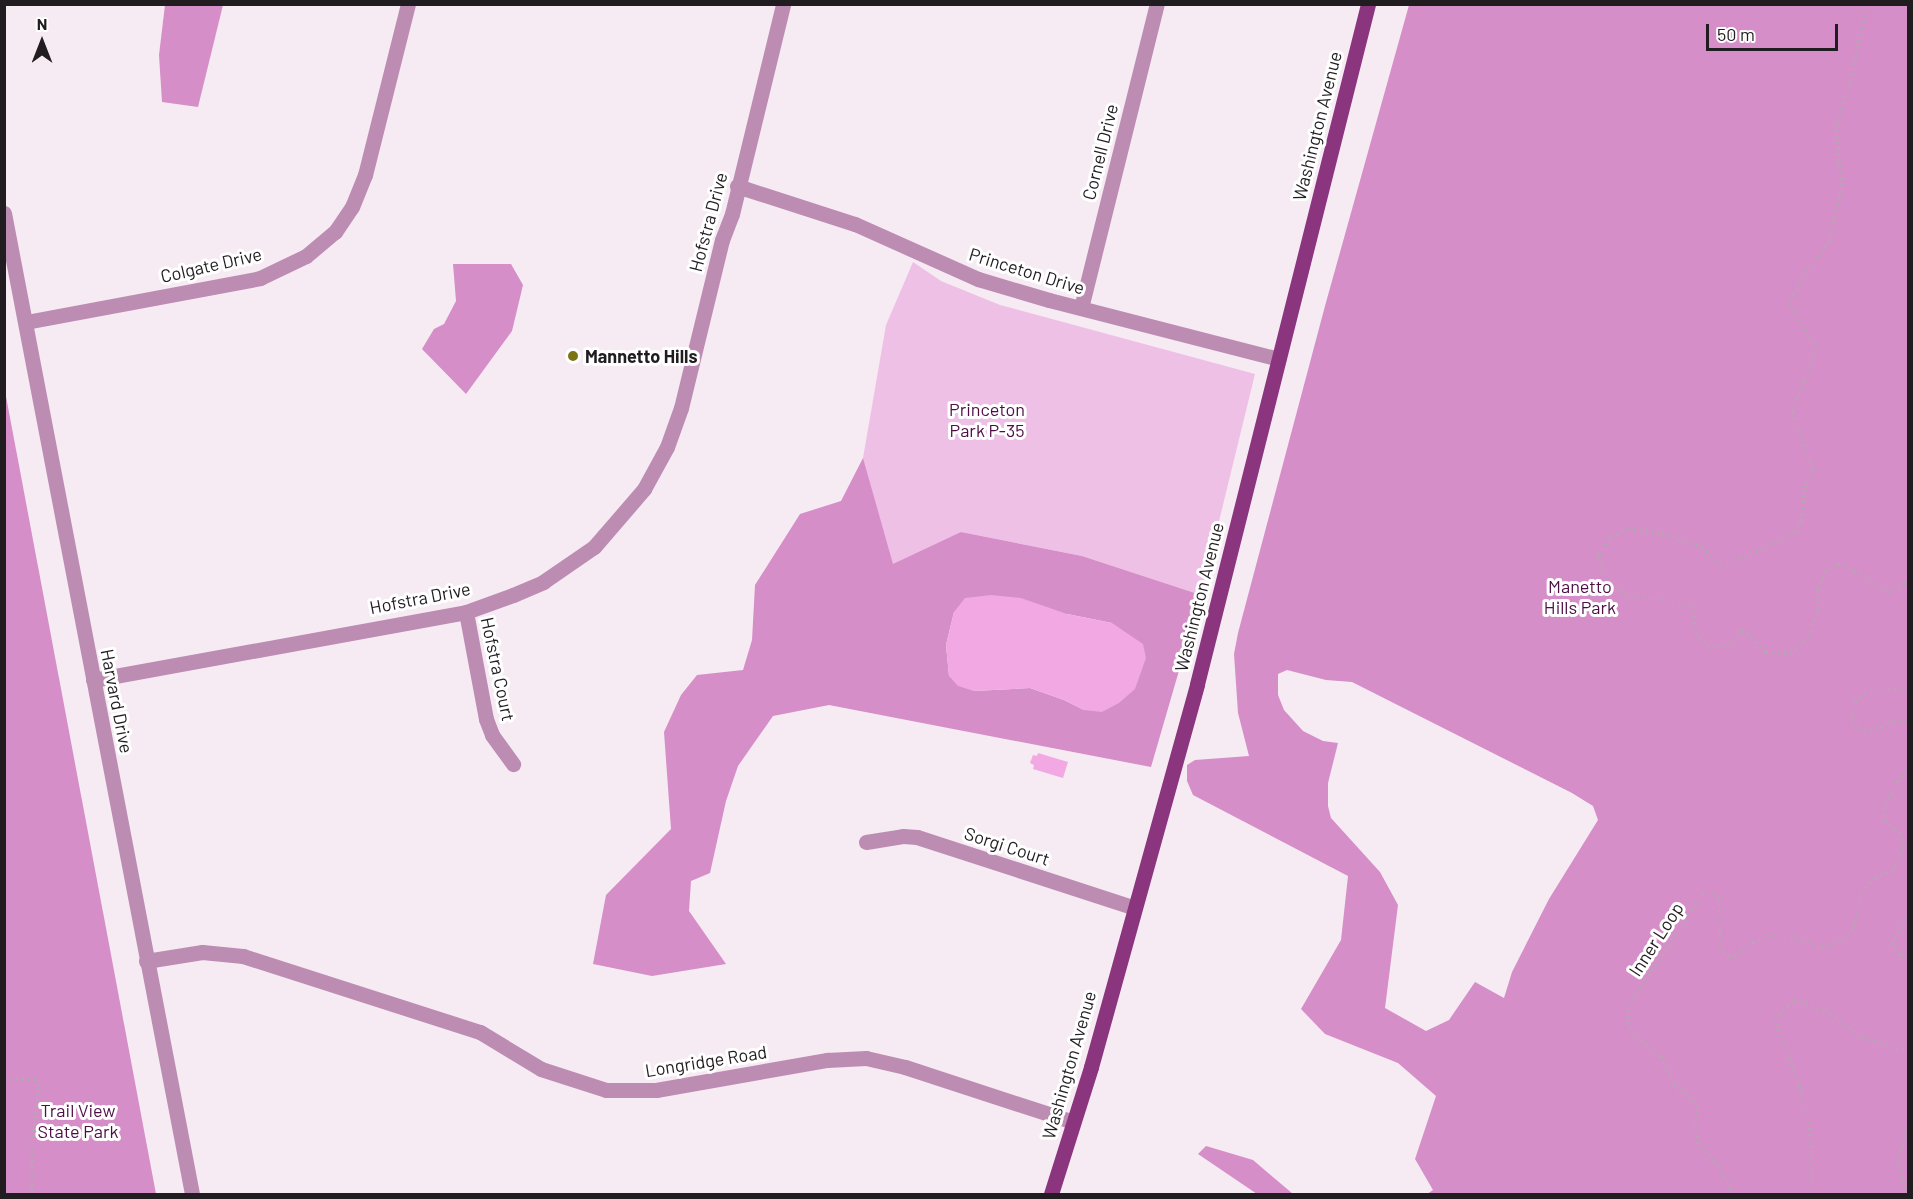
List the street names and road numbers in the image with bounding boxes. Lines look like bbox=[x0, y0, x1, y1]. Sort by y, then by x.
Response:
street label: Washington Avenue bbox=[1288, 49, 1346, 203]
street label: Cornell Drive bbox=[1078, 102, 1122, 202]
street label: Hofstra Drive bbox=[684, 170, 732, 274]
street label: Colgate Drive bbox=[158, 243, 264, 287]
street label: Princeton Drive bbox=[967, 243, 1087, 299]
street label: Washington Avenue bbox=[1170, 520, 1228, 674]
street label: Hofstra Drive bbox=[368, 578, 472, 618]
street label: Hofstra Court bbox=[476, 615, 520, 723]
street label: Harvard Drive bbox=[96, 647, 138, 755]
street label: Sorgi Court bbox=[962, 822, 1052, 870]
street label: Inner Loop bbox=[1624, 898, 1688, 980]
street label: Washington Avenue bbox=[1038, 988, 1100, 1142]
street label: Longridge Road bbox=[644, 1041, 768, 1081]

